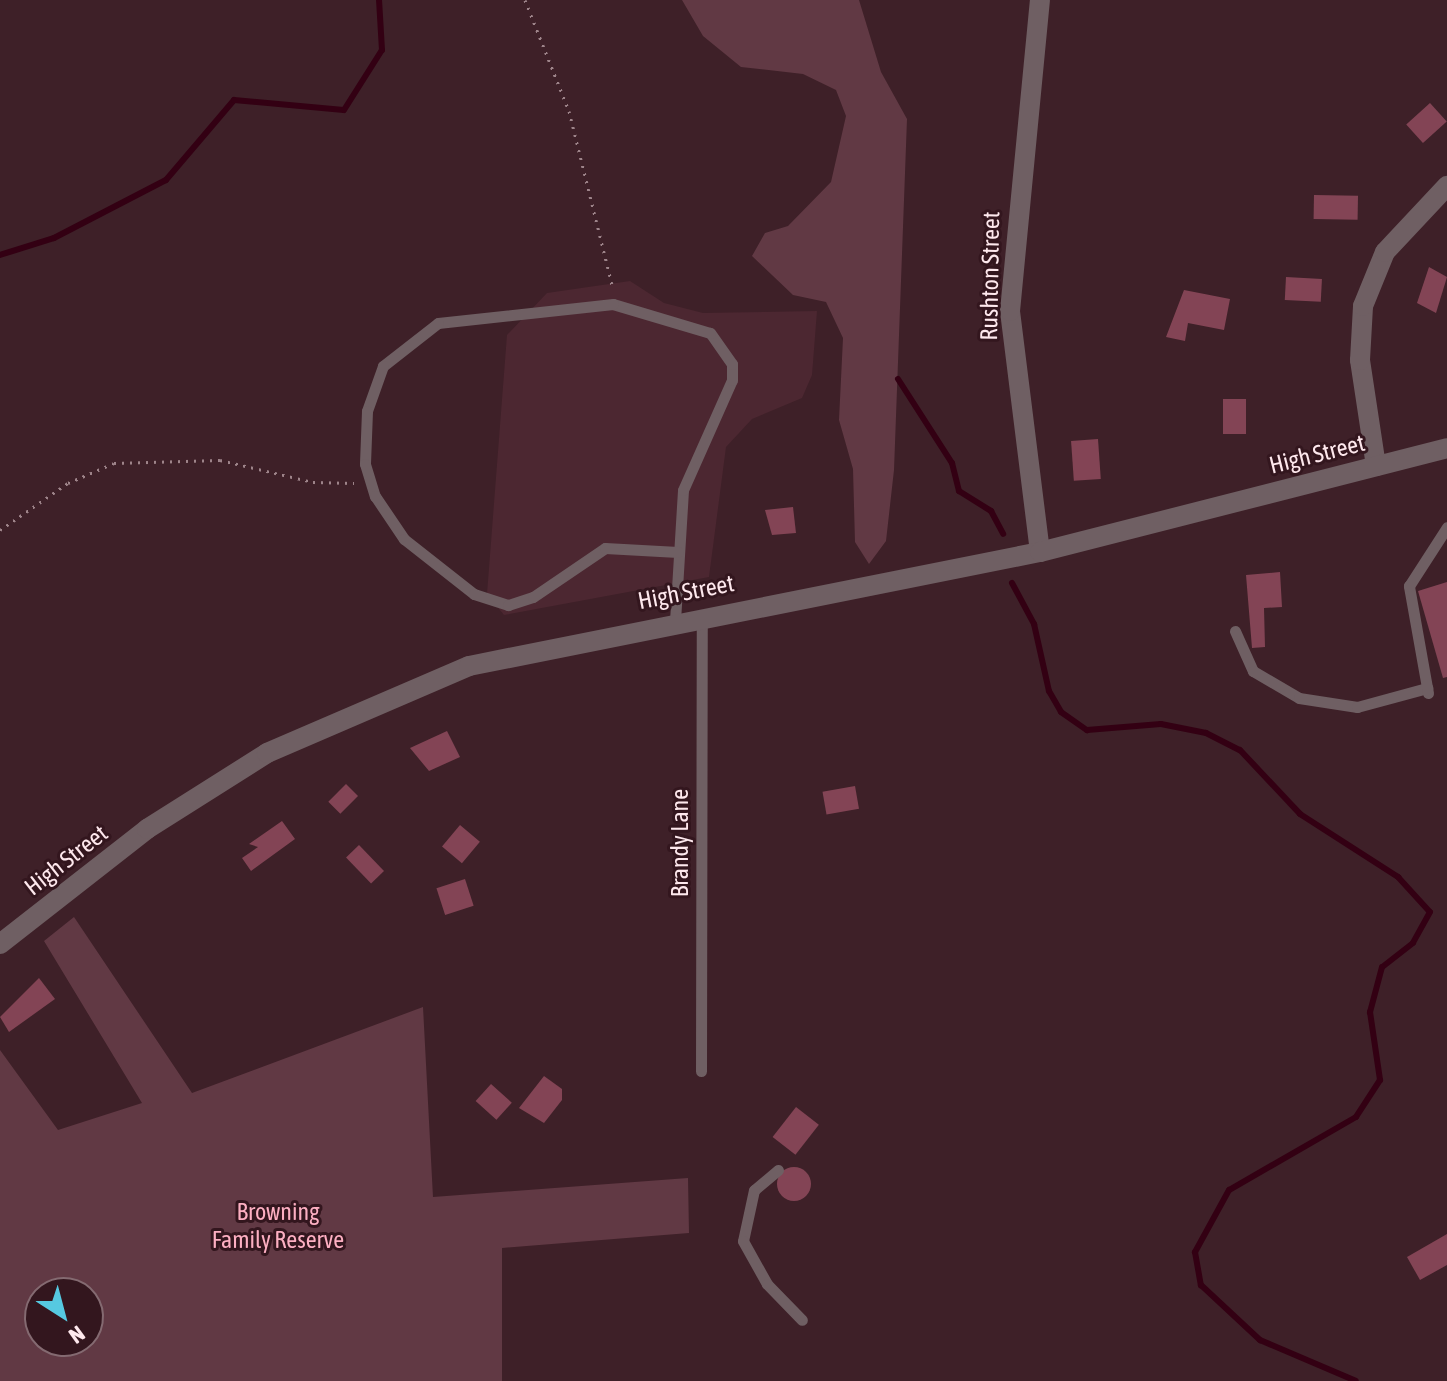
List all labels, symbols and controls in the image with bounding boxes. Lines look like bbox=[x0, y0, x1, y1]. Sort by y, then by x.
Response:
street label: Rushton Street bbox=[974, 211, 1006, 341]
street label: High Street bbox=[1266, 428, 1368, 480]
street label: High Street bbox=[635, 569, 737, 615]
street label: Brandy Lane bbox=[666, 789, 694, 897]
street label: High Street bbox=[19, 819, 113, 901]
park label: Browning Family Reserve bbox=[212, 1198, 344, 1254]
north arrow bbox=[24, 1277, 104, 1357]
text: N bbox=[64, 1320, 90, 1349]

